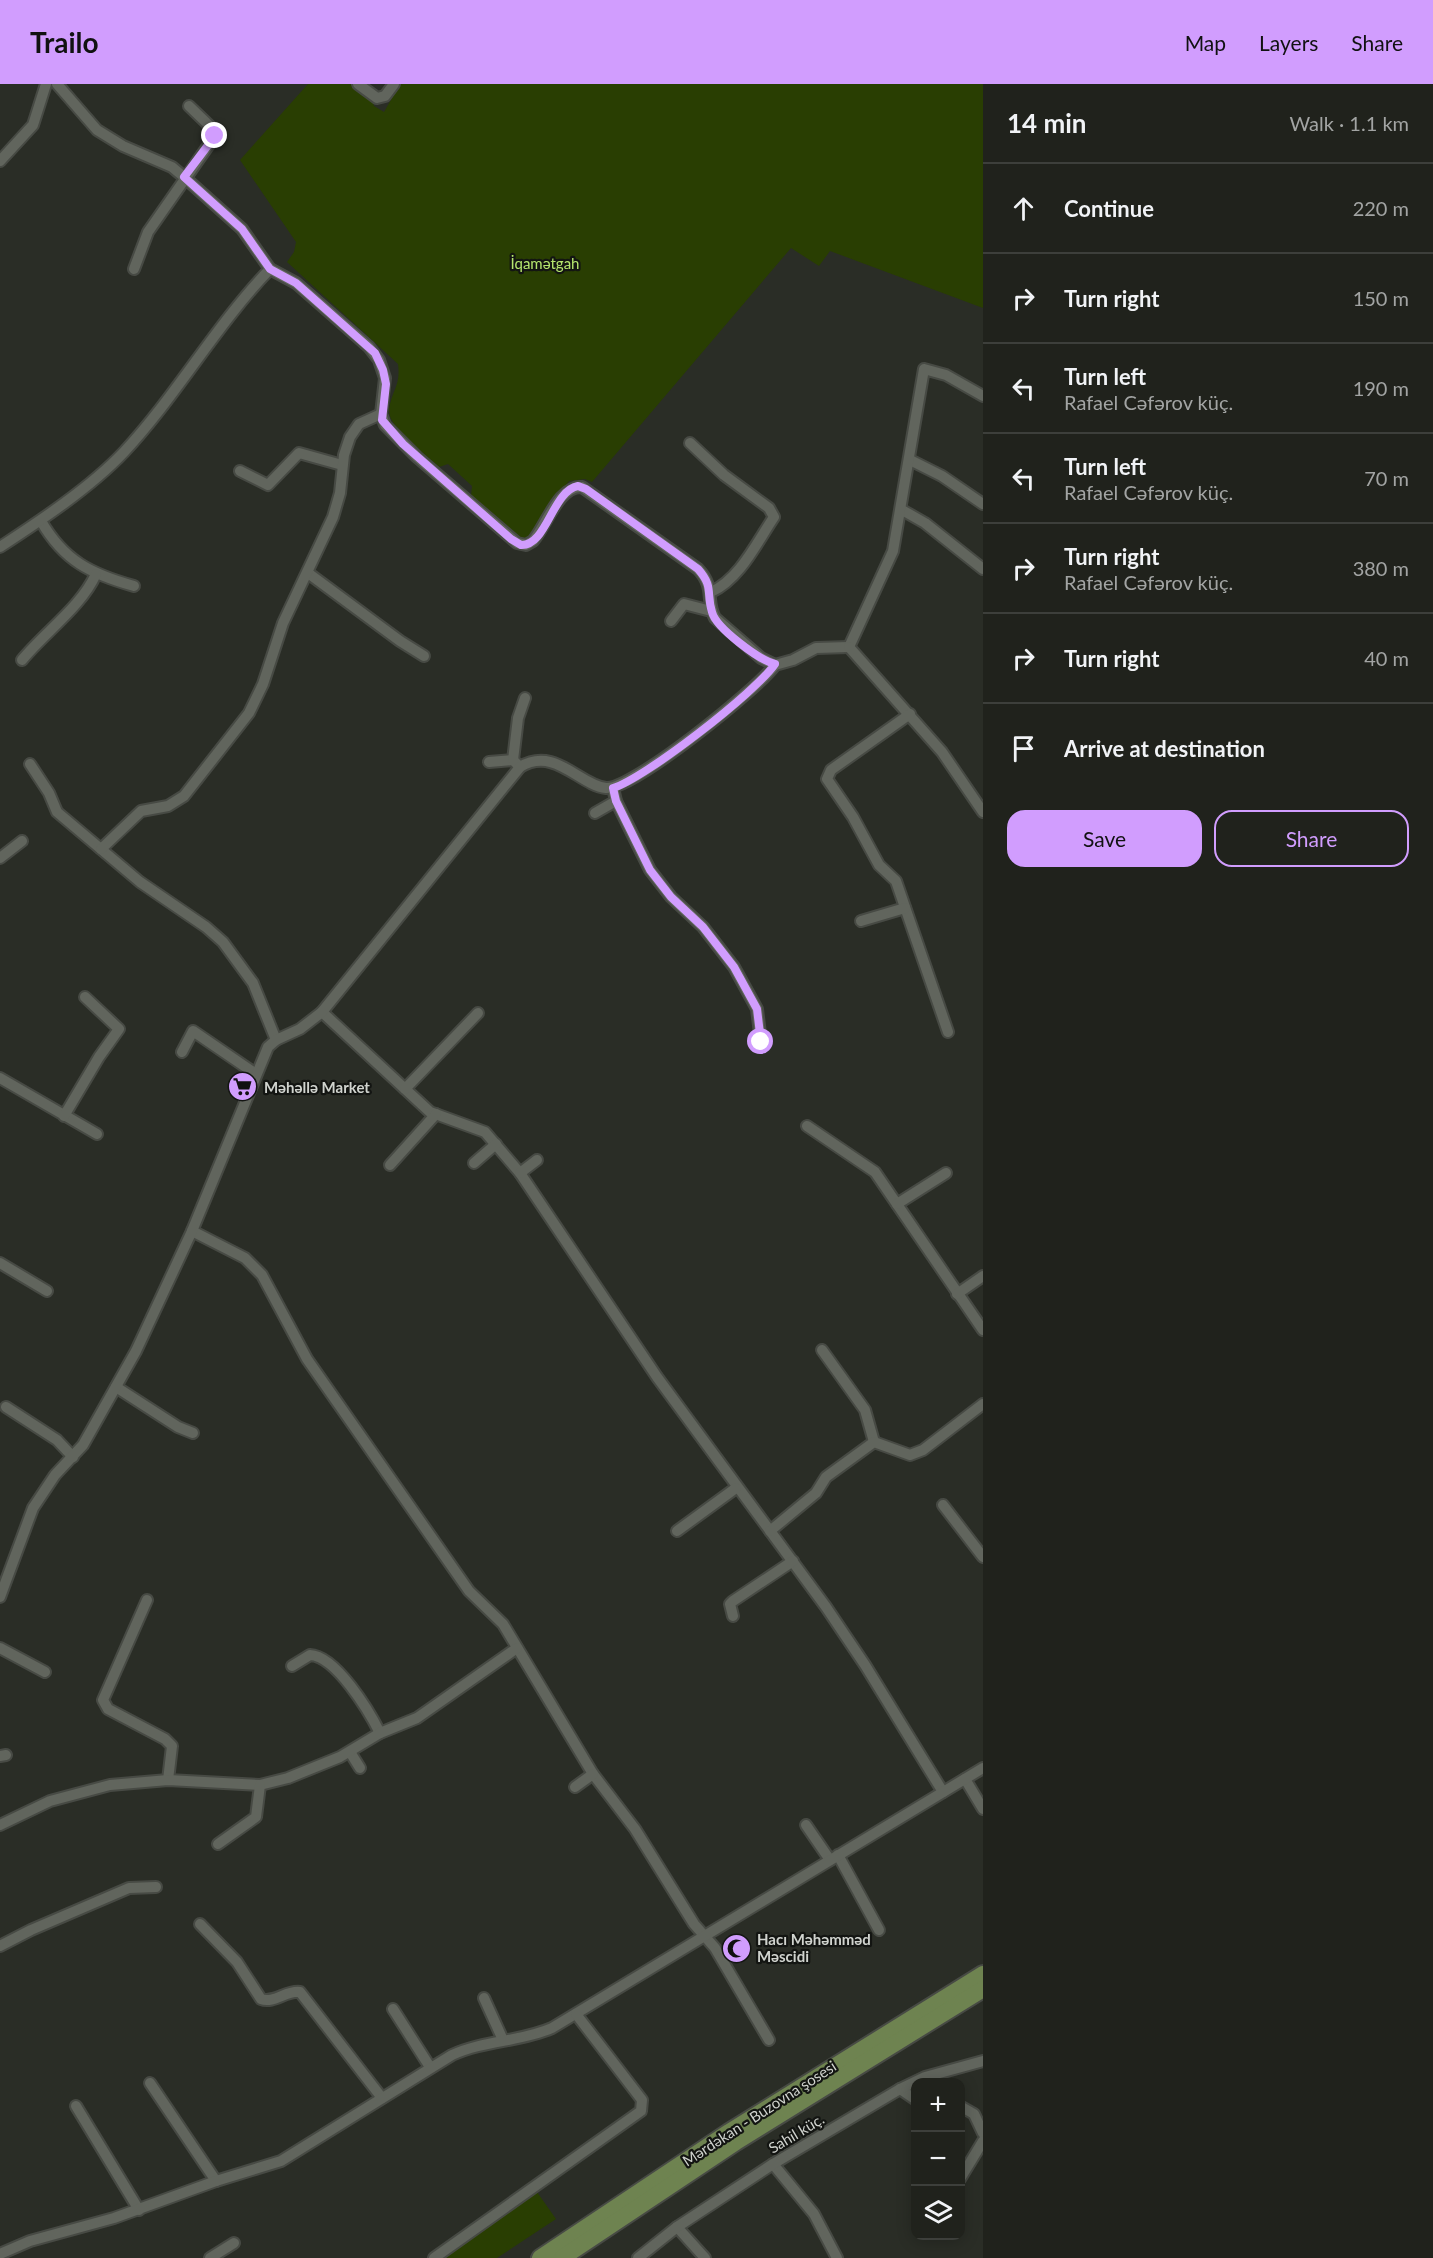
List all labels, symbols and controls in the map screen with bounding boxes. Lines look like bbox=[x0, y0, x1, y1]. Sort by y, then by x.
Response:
text: Trailo bbox=[30, 25, 99, 59]
text: Map bbox=[1185, 30, 1226, 55]
text: Layers bbox=[1259, 30, 1318, 55]
text: Share bbox=[1351, 30, 1403, 55]
text: 14 min bbox=[1007, 107, 1087, 139]
text: Walk · 1.1 km bbox=[1290, 111, 1409, 135]
route end bbox=[201, 122, 227, 148]
icon: ahead bbox=[1007, 192, 1040, 225]
text: Continue bbox=[1064, 195, 1154, 222]
text: 220 m bbox=[1353, 196, 1409, 220]
park label: İqamətgah bbox=[511, 254, 579, 272]
icon: right bbox=[1007, 282, 1040, 315]
text: Turn right bbox=[1064, 285, 1159, 312]
text: 150 m bbox=[1353, 286, 1409, 310]
text: Turn left bbox=[1064, 363, 1146, 390]
icon: left bbox=[1007, 372, 1040, 405]
text: 190 m bbox=[1353, 376, 1409, 400]
text: Rafael Cəfərov küç. bbox=[1064, 390, 1233, 414]
text: Turn left bbox=[1064, 453, 1146, 480]
icon: left bbox=[1007, 462, 1040, 495]
text: 70 m bbox=[1364, 466, 1409, 490]
text: Rafael Cəfərov küç. bbox=[1064, 480, 1233, 504]
text: Turn right bbox=[1064, 543, 1159, 570]
icon: right bbox=[1007, 552, 1040, 585]
text: 380 m bbox=[1353, 556, 1409, 580]
text: Rafael Cəfərov küç. bbox=[1064, 570, 1233, 594]
icon: right bbox=[1007, 642, 1040, 675]
text: Turn right bbox=[1064, 645, 1159, 672]
text: 40 m bbox=[1364, 646, 1409, 670]
icon: arrive bbox=[1007, 732, 1040, 765]
text: Arrive at destination bbox=[1064, 735, 1265, 762]
button: Save bbox=[1007, 810, 1202, 867]
button: Share bbox=[1214, 810, 1409, 867]
route start bbox=[747, 1028, 773, 1054]
supermarket icon: Məhəllə Market bbox=[227, 1071, 259, 1103]
place label: Məhəllə Market bbox=[264, 1078, 370, 1096]
place label: Hacı Məhəmməd Məscidi bbox=[757, 1930, 871, 1965]
mosque icon: Hacı Məhəmməd Məscidi bbox=[720, 1932, 752, 1964]
street label: Mərdəkan - Buzovna şosesi bbox=[679, 2057, 839, 2169]
map controls bbox=[911, 2078, 965, 2240]
button: + bbox=[911, 2078, 965, 2132]
street label: Sahil küç. bbox=[765, 2109, 827, 2157]
button: − bbox=[911, 2132, 965, 2186]
button: layers bbox=[911, 2186, 965, 2240]

